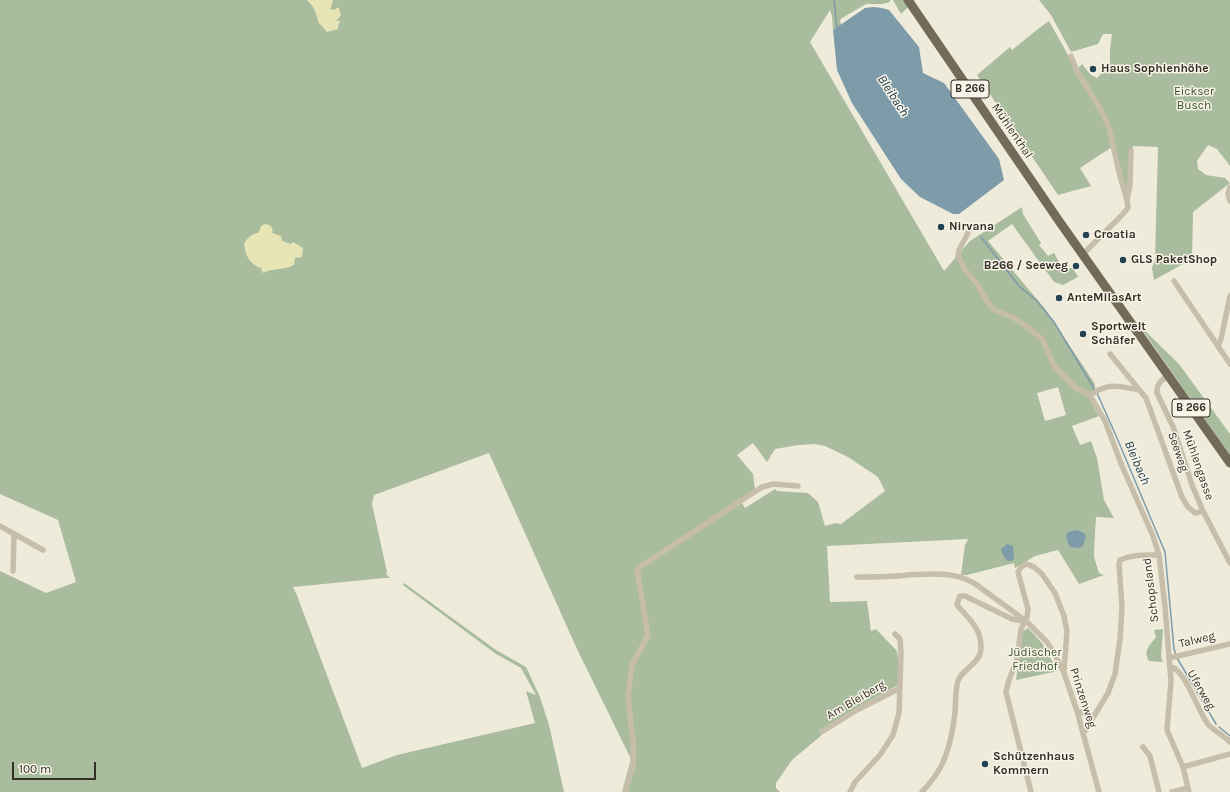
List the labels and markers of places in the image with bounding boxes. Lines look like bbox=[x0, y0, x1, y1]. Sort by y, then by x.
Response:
place label: Haus Sophienhöhe bbox=[1101, 62, 1208, 76]
marker: Haus Sophienhöhe bbox=[1088, 64, 1098, 74]
place label: Nirvana bbox=[949, 220, 994, 234]
marker: Nirvana bbox=[936, 222, 946, 232]
place label: Croatia bbox=[1094, 228, 1136, 242]
marker: Croatia bbox=[1081, 230, 1091, 240]
place label: GLS PaketShop bbox=[1131, 253, 1217, 267]
marker: GLS PaketShop bbox=[1118, 255, 1128, 265]
place label: B266 / Seeweg bbox=[984, 259, 1068, 273]
marker: B266 / Seeweg bbox=[1071, 261, 1081, 271]
place label: AnteMilasArt bbox=[1067, 291, 1141, 305]
marker: AnteMilasArt bbox=[1054, 293, 1064, 303]
place label: Sportwelt Schäfer bbox=[1091, 320, 1146, 348]
marker: Sportwelt Schäfer bbox=[1078, 329, 1088, 339]
place label: Schützenhaus Kommern bbox=[993, 750, 1075, 778]
marker: Schützenhaus Kommern bbox=[980, 759, 990, 769]

